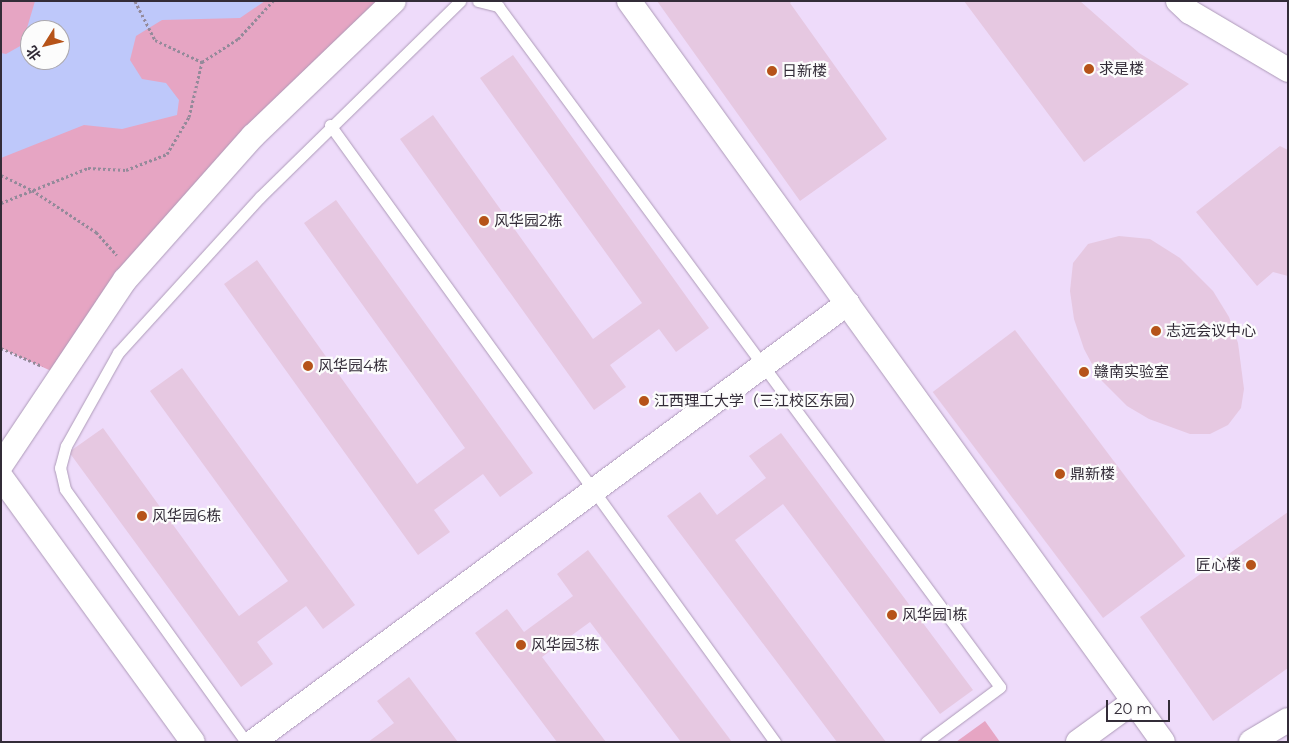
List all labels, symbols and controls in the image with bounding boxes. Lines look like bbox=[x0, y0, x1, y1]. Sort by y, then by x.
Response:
north arrow bbox=[20, 20, 70, 70]
text: 北 bbox=[22, 42, 45, 64]
place label: 求是楼 bbox=[1099, 60, 1144, 78]
place label: 日新楼 bbox=[782, 62, 827, 80]
marker: 求是楼 bbox=[1083, 63, 1095, 75]
marker: 日新楼 bbox=[766, 65, 778, 77]
place label: 风华园2栋 bbox=[494, 212, 563, 230]
marker: 风华园2栋 bbox=[478, 215, 490, 227]
place label: 志远会议中心 bbox=[1166, 322, 1256, 340]
marker: 志远会议中心 bbox=[1150, 325, 1162, 337]
place label: 风华园4栋 bbox=[318, 357, 388, 375]
marker: 风华园4栋 bbox=[302, 360, 314, 372]
place label: 赣南实验室 bbox=[1094, 363, 1169, 381]
marker: 赣南实验室 bbox=[1078, 366, 1090, 378]
place label: 江西理工大学（三江校区东园） bbox=[654, 392, 864, 410]
marker: 江西理工大学（三江校区东园） bbox=[638, 395, 650, 407]
place label: 鼎新楼 bbox=[1070, 465, 1115, 483]
marker: 鼎新楼 bbox=[1054, 468, 1066, 480]
place label: 风华园6栋 bbox=[152, 507, 221, 525]
marker: 风华园6栋 bbox=[136, 510, 148, 522]
place label: 匠心楼 bbox=[1196, 556, 1241, 574]
marker: 匠心楼 bbox=[1245, 559, 1257, 571]
place label: 风华园1栋 bbox=[902, 606, 967, 624]
marker: 风华园1栋 bbox=[886, 609, 898, 621]
place label: 风华园3栋 bbox=[531, 636, 599, 654]
marker: 风华园3栋 bbox=[515, 639, 527, 651]
scale bar bbox=[1109, 690, 1173, 722]
text: 20 m bbox=[1114, 699, 1152, 718]

